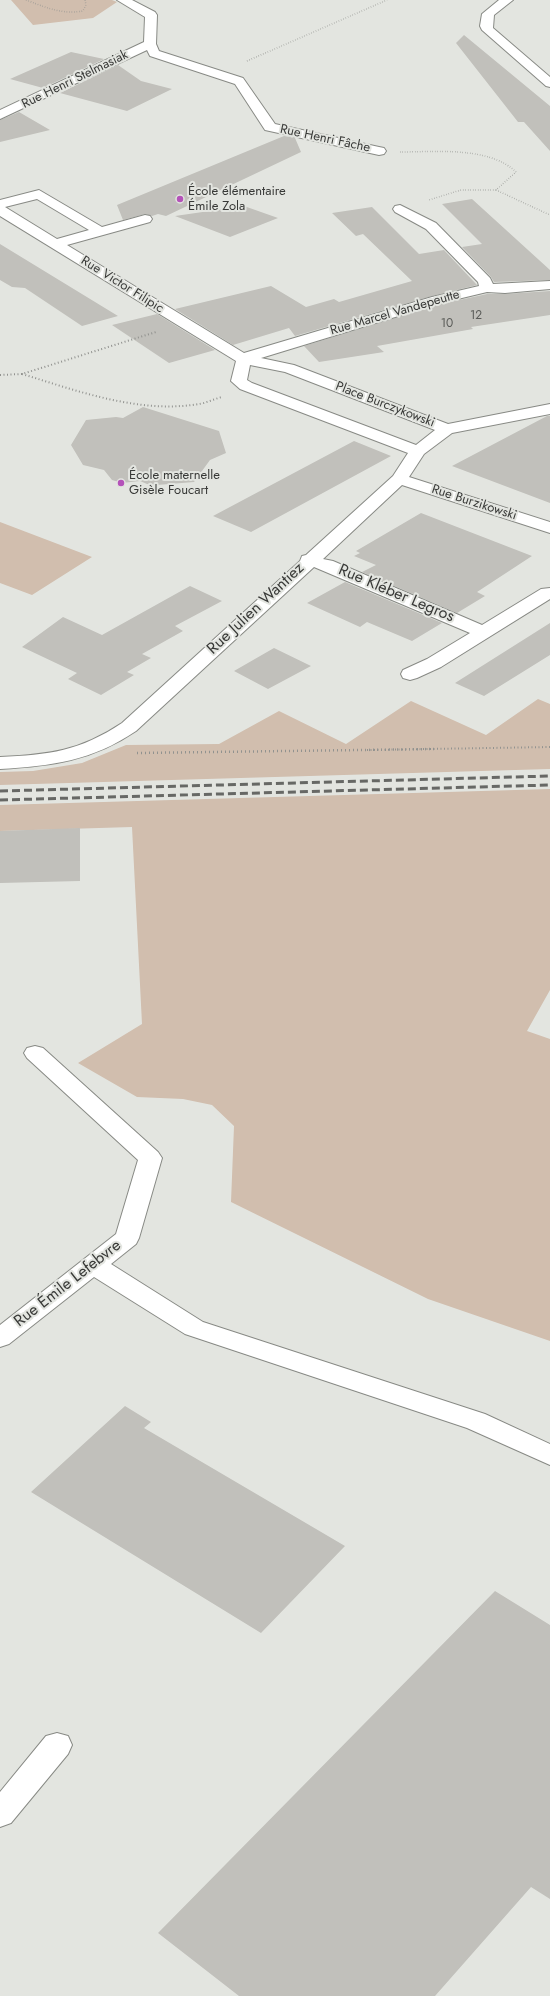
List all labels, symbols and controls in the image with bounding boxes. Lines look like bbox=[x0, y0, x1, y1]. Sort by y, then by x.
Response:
street label: Rue Henri Stelmasiak bbox=[19, 48, 131, 112]
street label: Rue Henri Fâche bbox=[278, 122, 372, 156]
place label: École élémentaire Émile Zola bbox=[188, 184, 286, 215]
marker: École élémentaire Émile Zola bbox=[175, 194, 185, 204]
street label: Rue Victor Filipic bbox=[78, 253, 166, 317]
street label: Rue Marcel Vandepeutte bbox=[329, 287, 461, 339]
house number: 12 bbox=[470, 309, 482, 323]
house number: 10 bbox=[441, 317, 453, 331]
street label: Place Burczykowski bbox=[333, 379, 437, 431]
place label: École maternelle Gisèle Foucart bbox=[129, 468, 220, 499]
marker: École maternelle Gisèle Foucart bbox=[116, 478, 126, 488]
street label: Rue Burzikowski bbox=[429, 482, 519, 524]
street label: Rue Julien Wantiez bbox=[204, 559, 308, 659]
street label: Rue Kléber Legros bbox=[335, 561, 457, 627]
street label: Rue Émile Lefebvre bbox=[11, 1236, 125, 1332]

